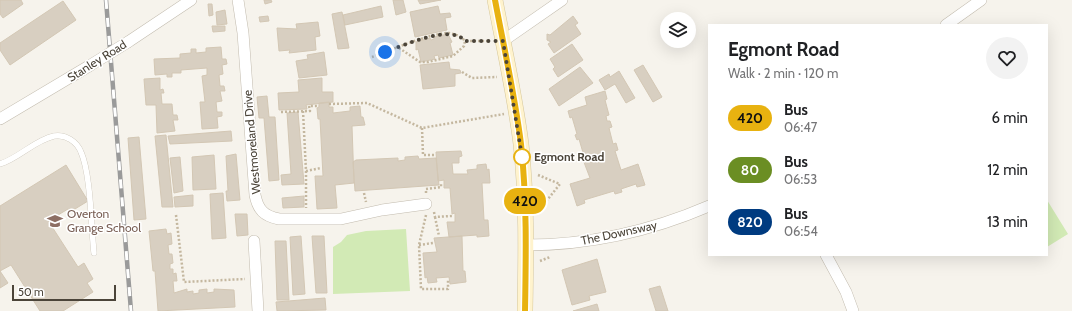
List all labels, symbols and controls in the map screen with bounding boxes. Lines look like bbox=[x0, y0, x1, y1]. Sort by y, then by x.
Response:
map controls bbox=[660, 12, 696, 48]
button: layers bbox=[660, 12, 696, 48]
street label: Stanley Road bbox=[64, 36, 129, 85]
button: heart bbox=[986, 37, 1028, 79]
text: Egmont Road bbox=[728, 38, 839, 61]
your location bbox=[375, 42, 395, 62]
text: Walk · 2 min · 120 m bbox=[728, 65, 838, 81]
street label: Westmoreland Drive bbox=[239, 89, 264, 195]
text: Bus bbox=[784, 101, 808, 119]
text: 420 bbox=[737, 109, 763, 127]
text: 6 min bbox=[991, 109, 1028, 127]
text: 06:47 bbox=[784, 119, 817, 135]
marker: Egmont Road bbox=[513, 148, 531, 166]
place label: Egmont Road bbox=[534, 149, 604, 164]
text: Bus bbox=[784, 153, 808, 171]
text: 80 bbox=[741, 161, 759, 179]
text: 12 min bbox=[987, 161, 1028, 179]
text: 06:53 bbox=[784, 171, 817, 187]
line badge: 420 bbox=[502, 188, 548, 214]
text: 420 bbox=[512, 192, 538, 210]
text: Bus bbox=[784, 205, 808, 223]
place label: Overton Grange School bbox=[67, 206, 141, 235]
school or university icon: Overton Grange School bbox=[46, 212, 64, 230]
text: 820 bbox=[737, 213, 763, 231]
text: 13 min bbox=[987, 213, 1028, 231]
street label: The Downsway bbox=[579, 217, 658, 248]
text: 06:54 bbox=[784, 223, 818, 239]
scale bar bbox=[12, 283, 116, 302]
text: 50 m bbox=[18, 285, 44, 299]

